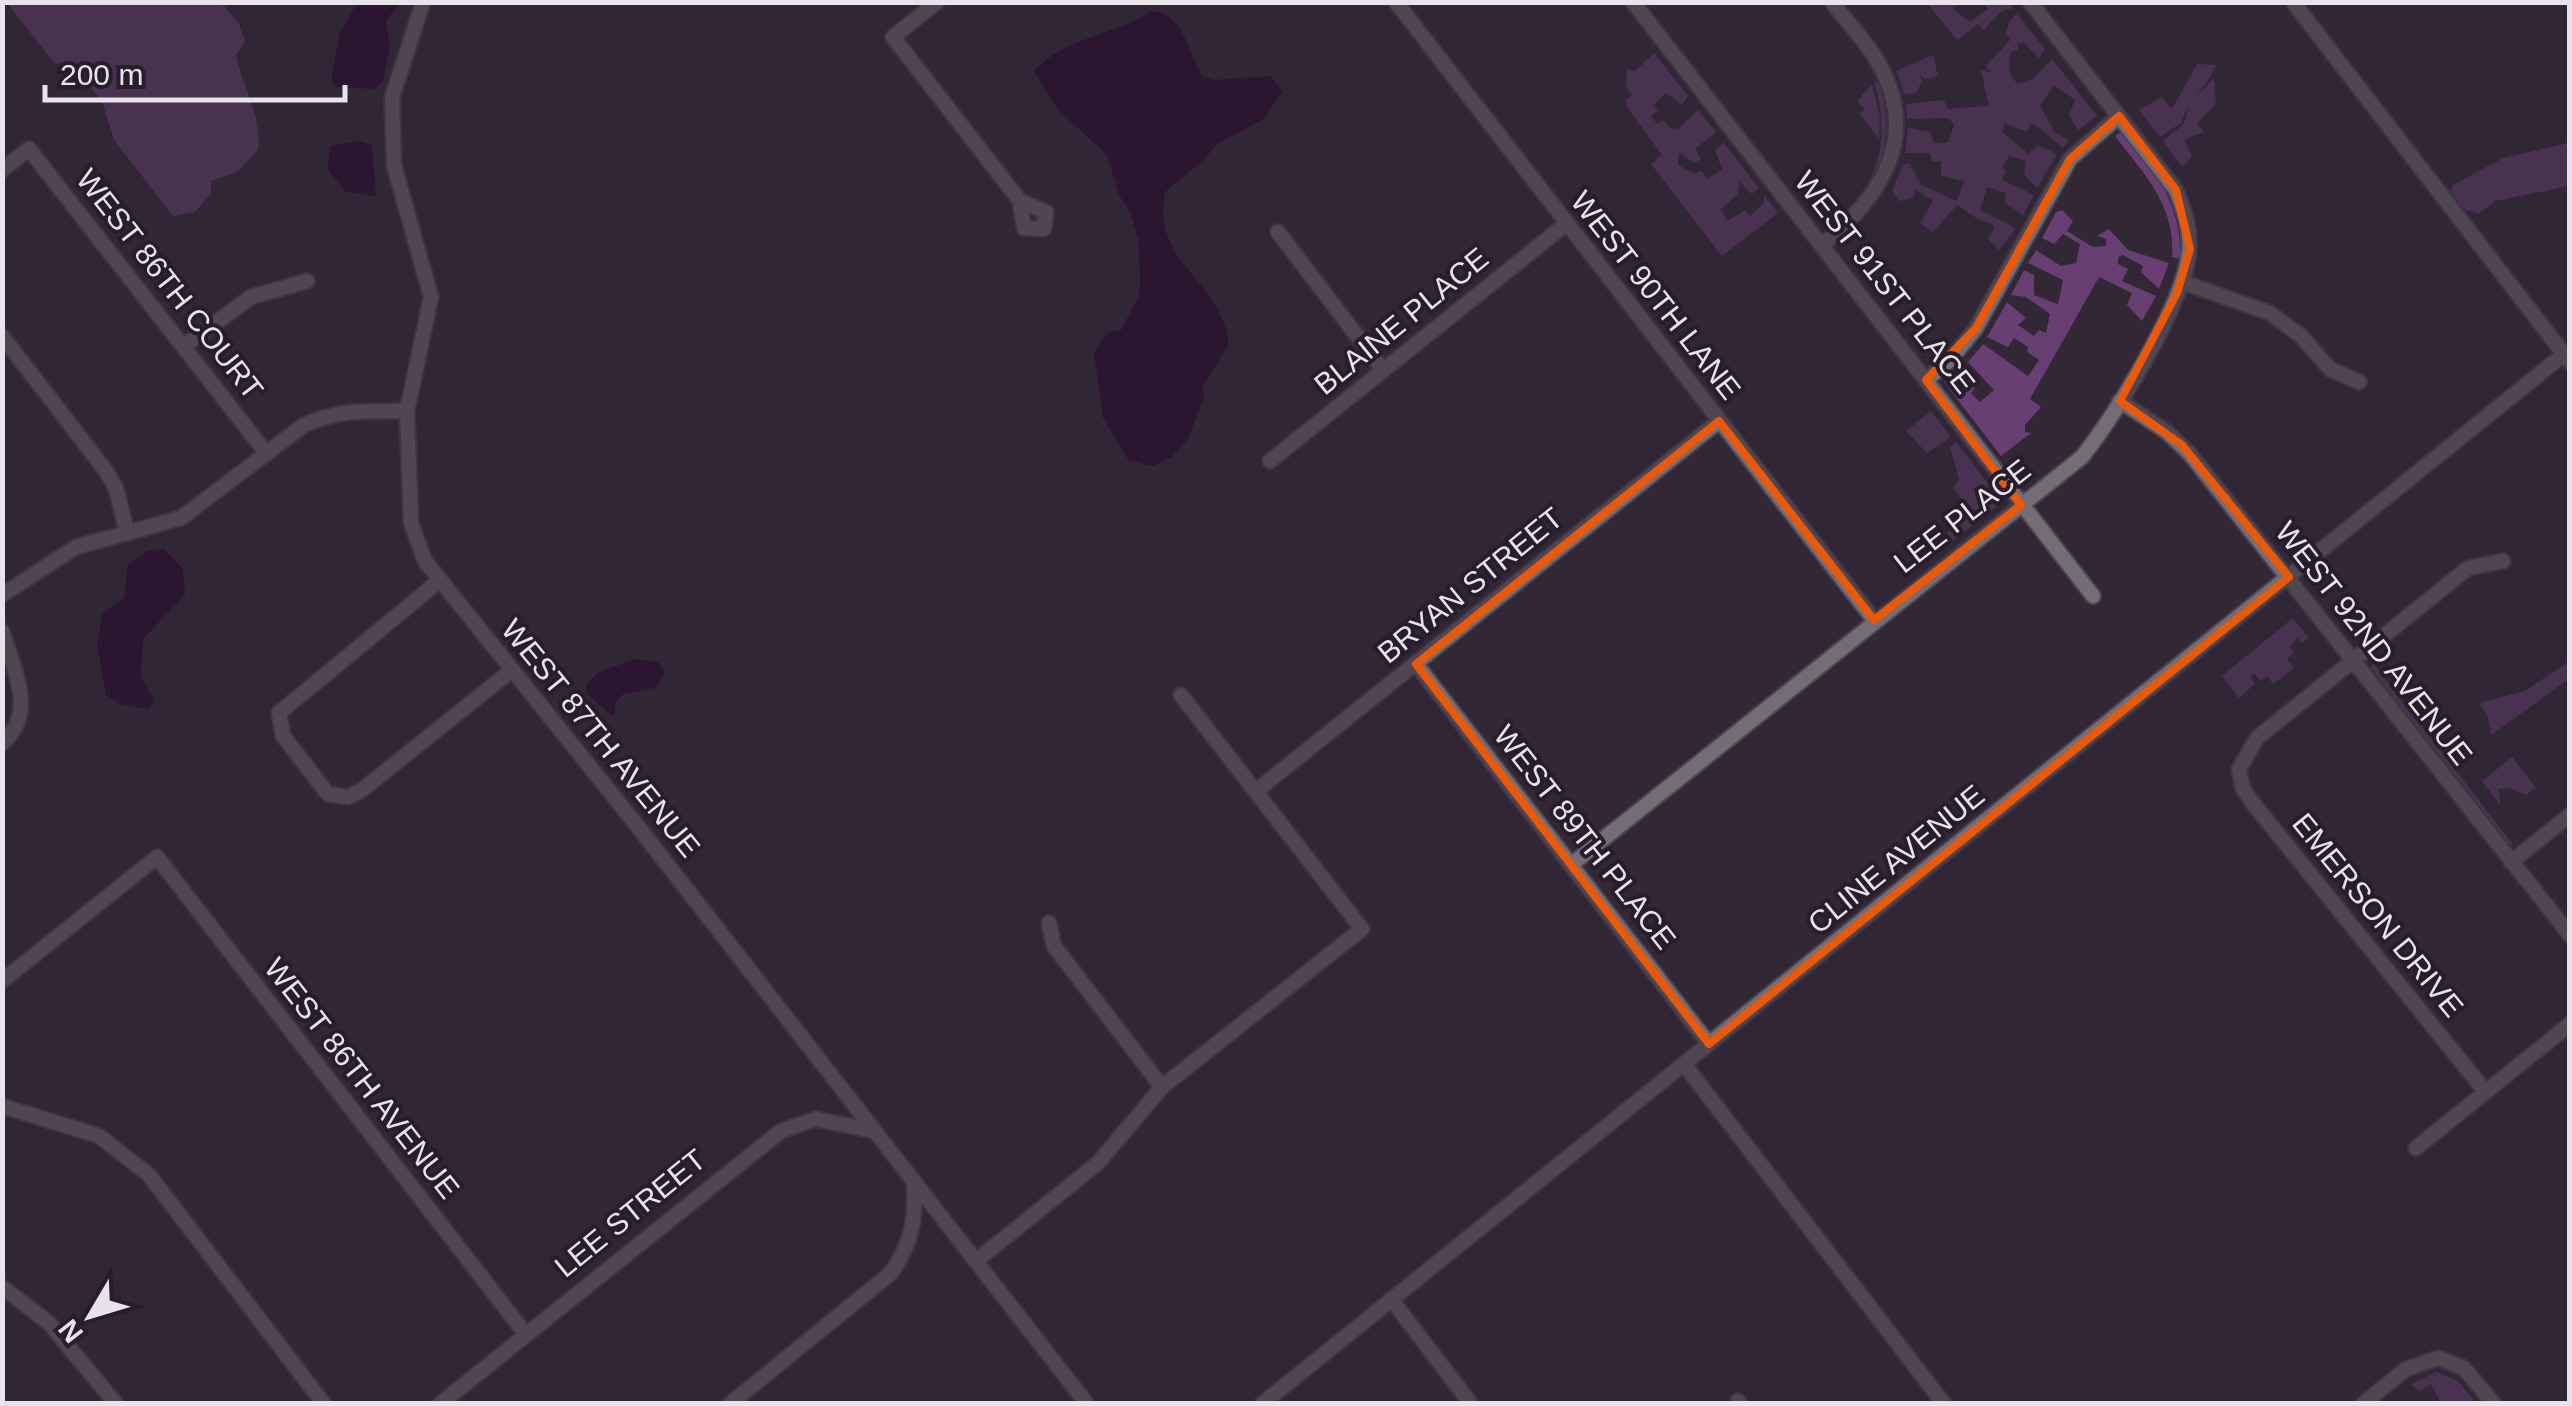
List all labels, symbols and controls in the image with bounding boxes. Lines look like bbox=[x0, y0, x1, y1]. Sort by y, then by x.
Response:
scale bar bbox=[45, 40, 345, 102]
text: 200 m bbox=[60, 58, 143, 91]
street label: WEST 86TH COURT bbox=[70, 163, 270, 405]
street label: WEST 91ST PLACE bbox=[1788, 165, 1982, 399]
street label: WEST 90TH LANE bbox=[1565, 185, 1747, 405]
street label: BLAINE PLACE bbox=[1308, 241, 1494, 401]
street label: LEE PLACE bbox=[1887, 453, 2037, 579]
street label: BRYAN STREET bbox=[1371, 501, 1569, 669]
street label: WEST 92ND AVENUE bbox=[2269, 515, 2479, 771]
street label: WEST 87TH AVENUE bbox=[495, 613, 707, 863]
street label: WEST 89TH PLACE bbox=[1487, 719, 1683, 955]
street label: CLINE AVENUE bbox=[1802, 778, 1990, 940]
street label: EMERSON DRIVE bbox=[2286, 807, 2470, 1023]
street label: WEST 86TH AVENUE bbox=[258, 951, 466, 1205]
street label: LEE STREET bbox=[548, 1142, 712, 1284]
north arrow bbox=[40, 1266, 140, 1366]
text: N bbox=[52, 1314, 89, 1349]

